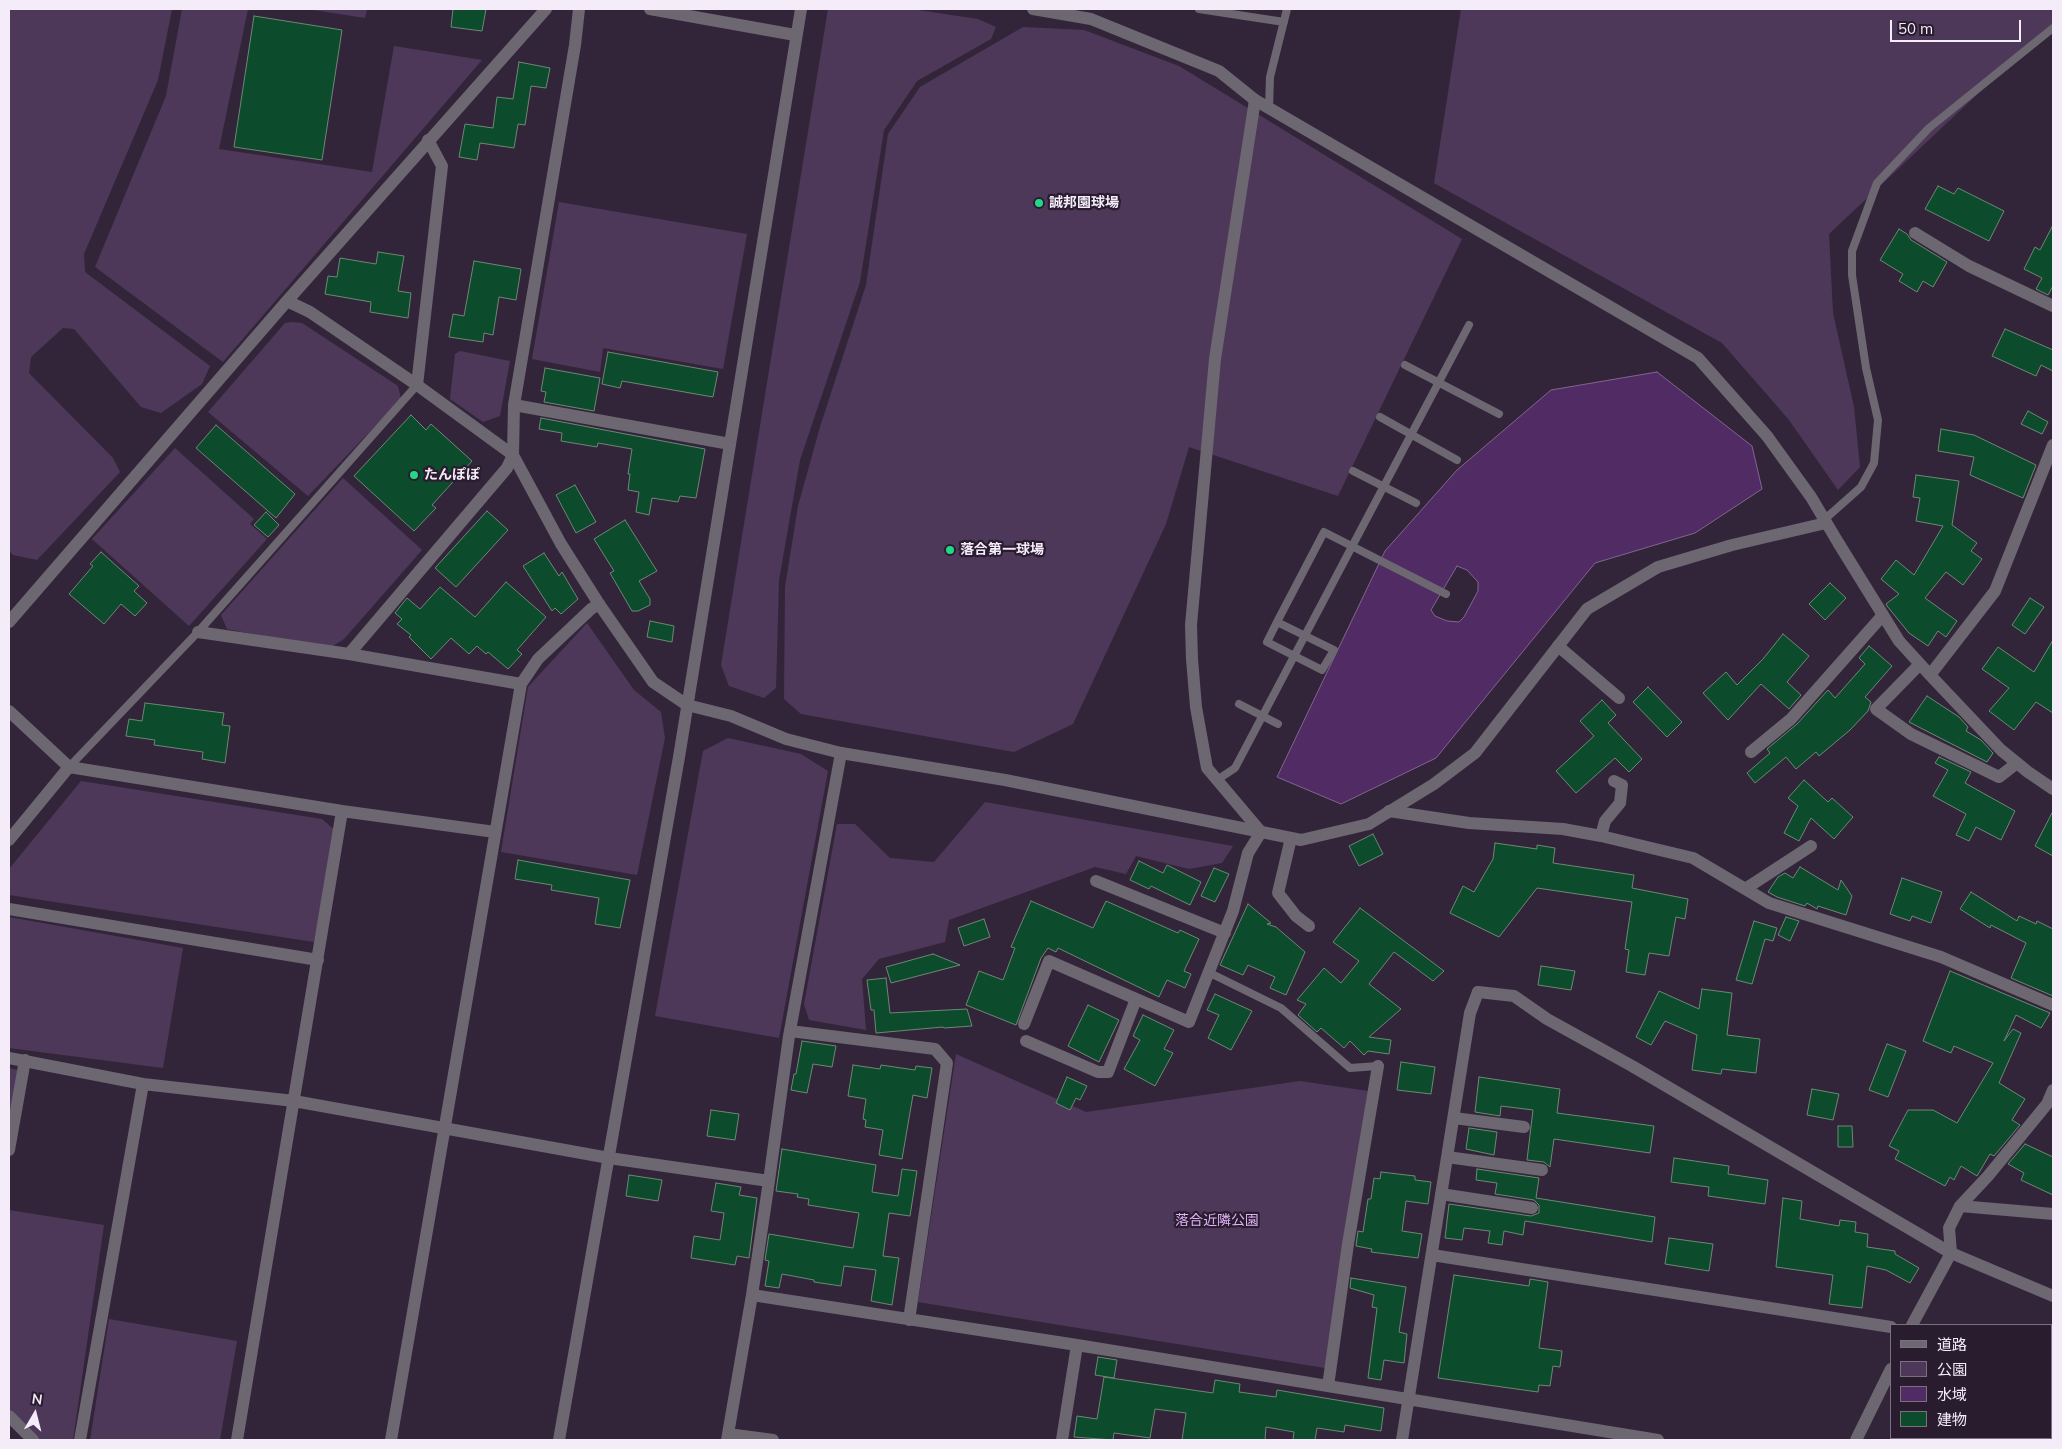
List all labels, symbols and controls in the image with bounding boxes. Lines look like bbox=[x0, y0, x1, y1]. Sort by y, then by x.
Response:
scale bar bbox=[1892, 10, 2023, 42]
text: 50 m bbox=[1898, 19, 1933, 38]
place label: 誠邦園球場 bbox=[1049, 195, 1119, 211]
marker: 誠邦園球場 bbox=[1033, 197, 1045, 209]
place label: たんぽぽ bbox=[424, 467, 480, 483]
marker: たんぽぽ bbox=[408, 469, 420, 481]
place label: 落合第一球場 bbox=[960, 542, 1044, 558]
marker: 落合第一球場 bbox=[944, 544, 956, 556]
park label: 落合近隣公園 bbox=[1175, 1213, 1259, 1229]
legend bbox=[1890, 1324, 2052, 1439]
text: 道路 bbox=[1937, 1335, 1967, 1354]
text: 公園 bbox=[1937, 1360, 1967, 1379]
text: 水域 bbox=[1937, 1385, 1967, 1404]
north arrow bbox=[10, 1389, 60, 1439]
text: N bbox=[31, 1389, 44, 1409]
text: 建物 bbox=[1937, 1410, 1967, 1429]

